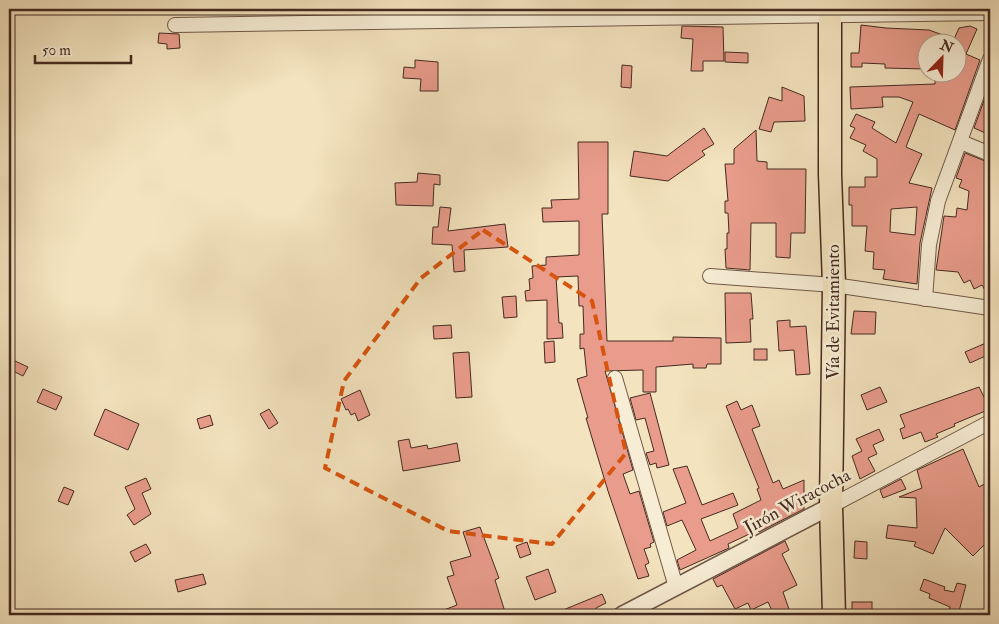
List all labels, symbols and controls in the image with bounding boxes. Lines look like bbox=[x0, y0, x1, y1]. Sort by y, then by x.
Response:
scale bar bbox=[35, 32, 131, 64]
north arrow bbox=[916, 32, 966, 82]
text: N bbox=[937, 36, 956, 57]
text: 50 m bbox=[42, 41, 71, 60]
street label: Vía de Evitamiento bbox=[822, 244, 845, 380]
street label: Jirón Wiracocha bbox=[739, 463, 855, 540]

